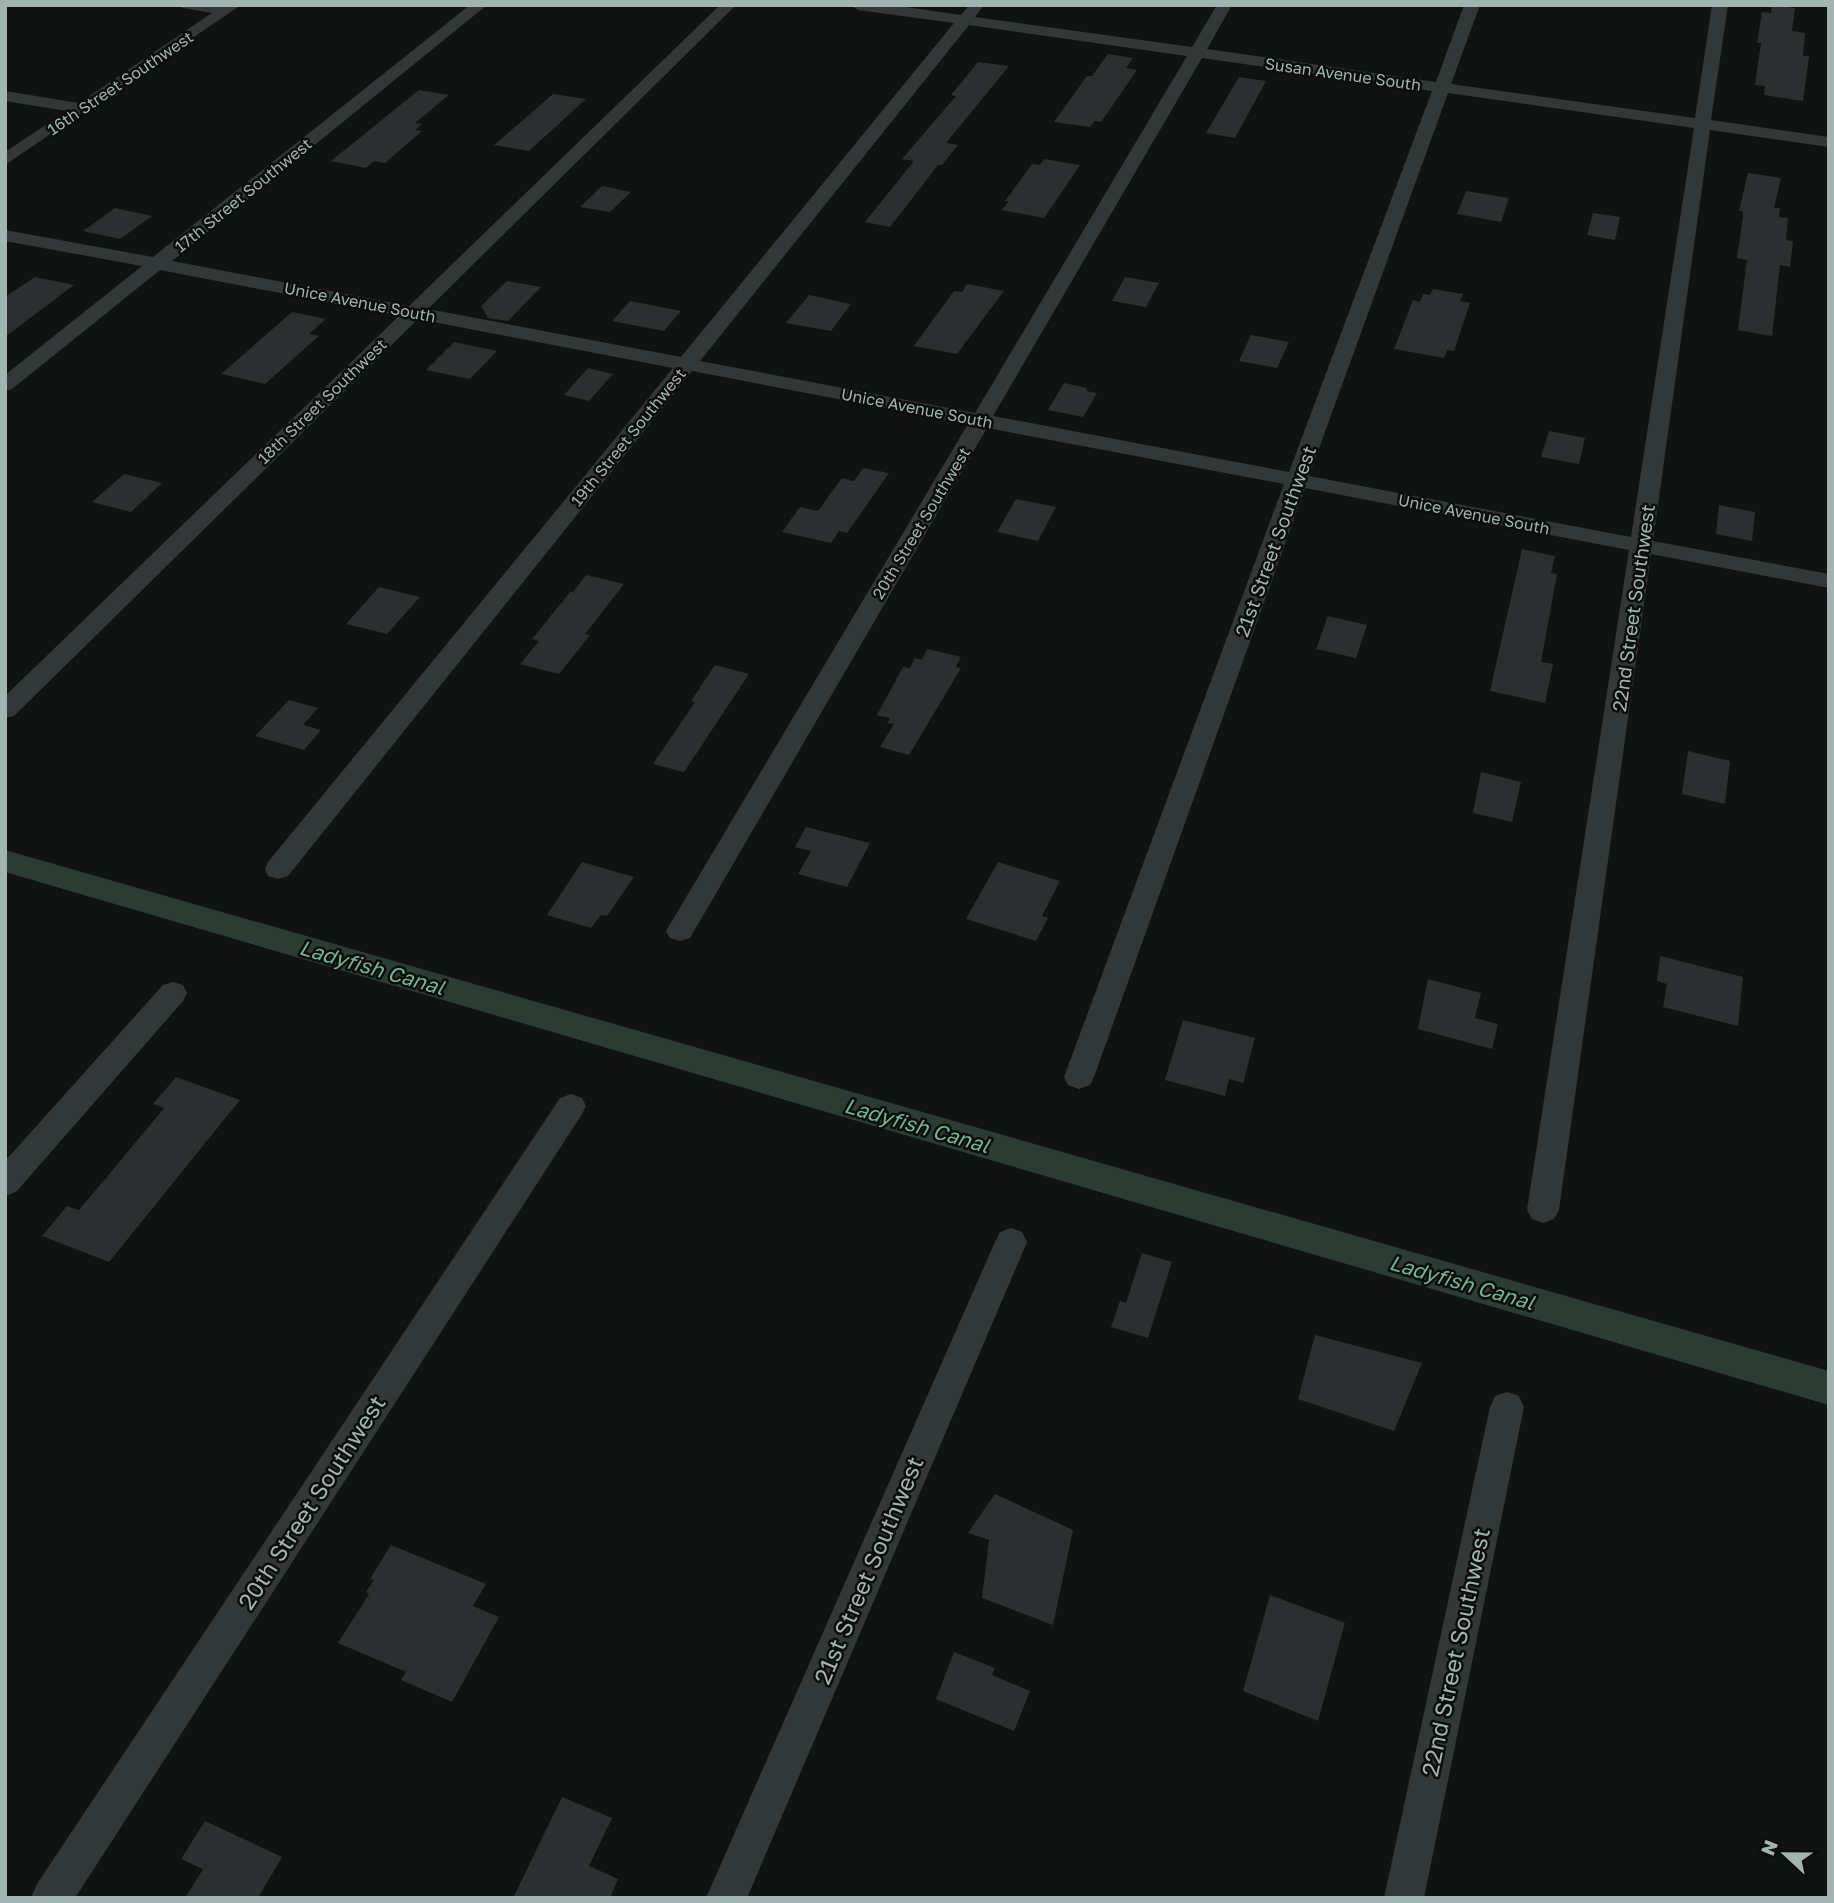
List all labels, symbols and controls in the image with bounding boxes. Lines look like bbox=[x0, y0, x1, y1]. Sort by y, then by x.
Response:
street label: 16th Street Southwest bbox=[43, 27, 197, 139]
street label: Susan Avenue South bbox=[1264, 53, 1422, 95]
street label: 17th Street Southwest bbox=[170, 134, 316, 256]
street label: Unice Avenue South bbox=[282, 277, 438, 327]
street label: 18th Street Southwest bbox=[253, 334, 391, 468]
street label: 19th Street Southwest bbox=[566, 364, 690, 510]
street label: Unice Avenue South bbox=[839, 383, 995, 433]
street label: 21st Street Southwest bbox=[1230, 442, 1320, 640]
street label: 20th Street Southwest bbox=[868, 444, 974, 602]
street label: Unice Avenue South bbox=[1396, 489, 1552, 539]
street label: 22nd Street Southwest bbox=[1607, 503, 1659, 713]
water label: Ladyfish Canal bbox=[297, 934, 449, 1000]
water label: Ladyfish Canal bbox=[842, 1092, 994, 1158]
water label: Ladyfish Canal bbox=[1387, 1249, 1539, 1315]
street label: 20th Street Southwest bbox=[231, 1390, 391, 1614]
street label: 21st Street Southwest bbox=[807, 1452, 929, 1688]
street label: 22nd Street Southwest bbox=[1415, 1525, 1495, 1779]
north arrow bbox=[1750, 1819, 1820, 1889]
text: N bbox=[1755, 1836, 1782, 1858]

